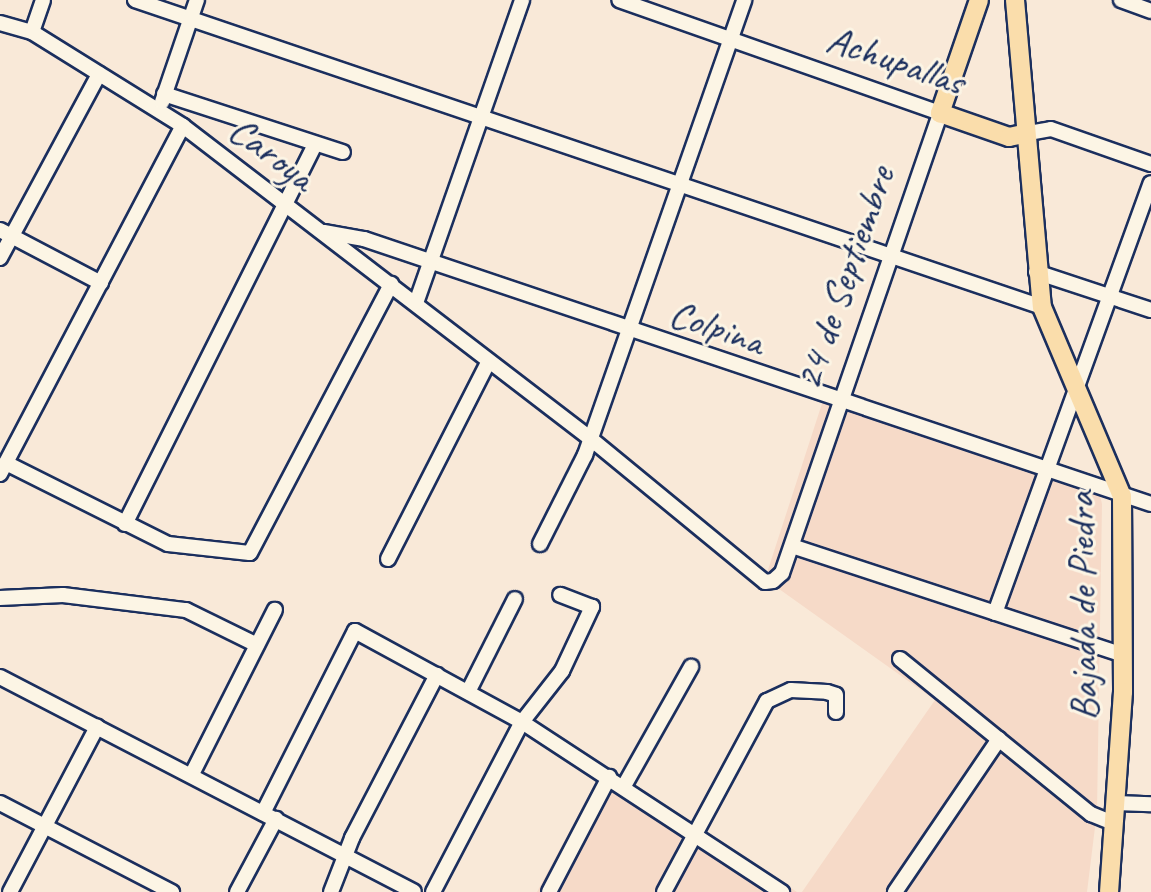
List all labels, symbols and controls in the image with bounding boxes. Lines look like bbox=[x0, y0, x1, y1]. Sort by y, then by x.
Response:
street label: Achupallas bbox=[821, 14, 971, 106]
street label: Caroya bbox=[220, 105, 324, 201]
street label: 24 de Septiembre bbox=[784, 161, 904, 395]
street label: Colpina bbox=[663, 289, 771, 365]
street label: Bajada de Piedra bbox=[1056, 491, 1108, 721]

